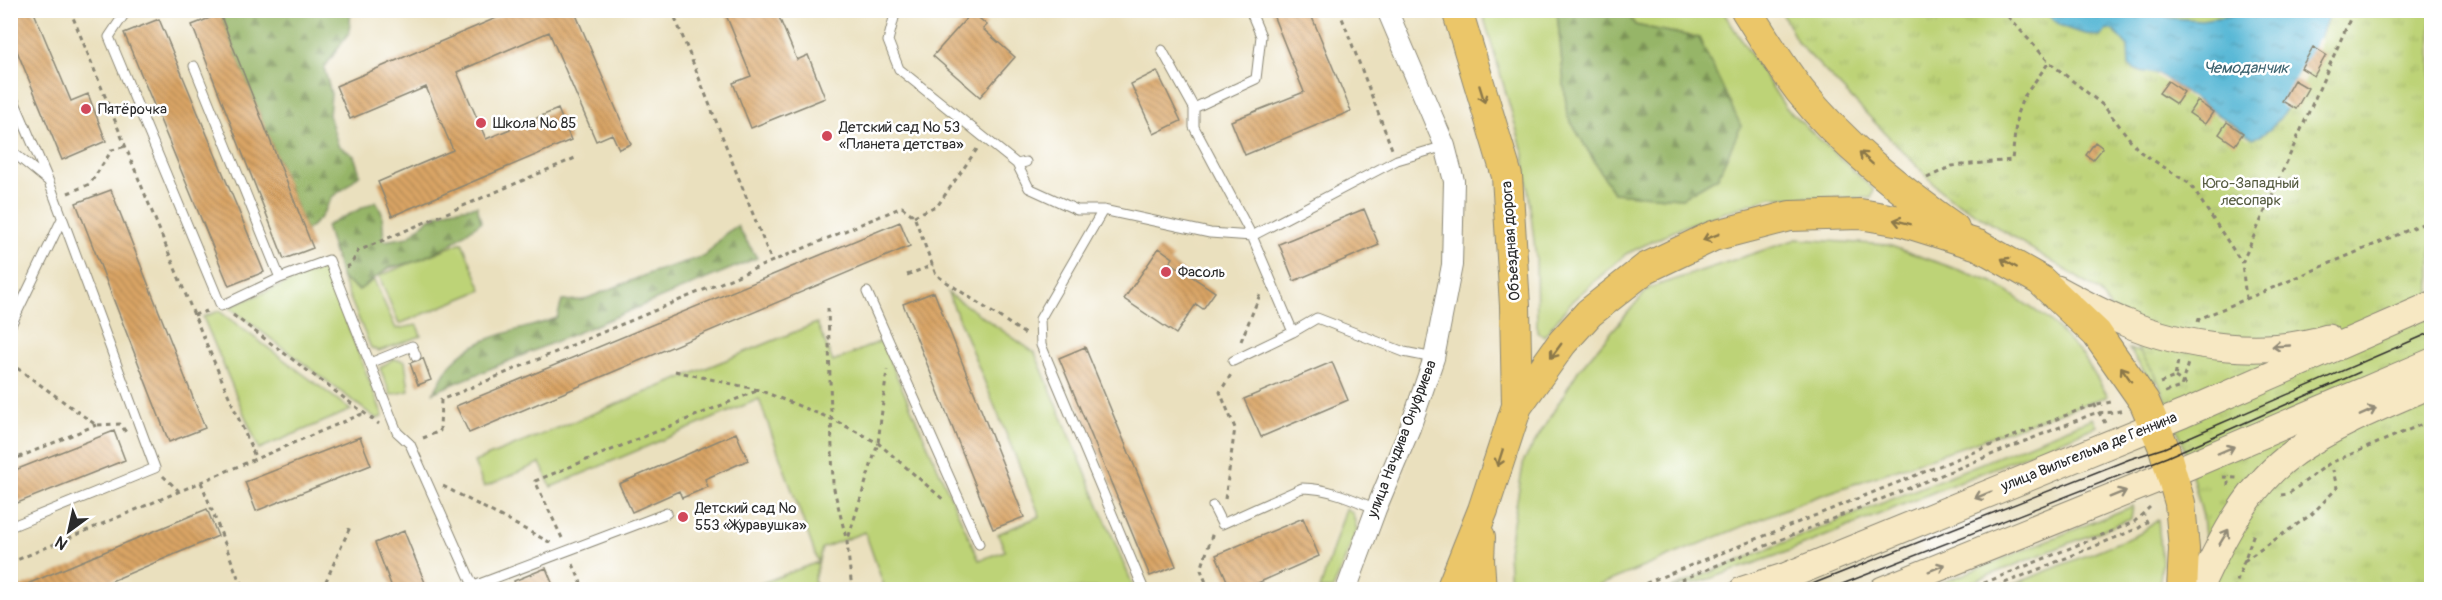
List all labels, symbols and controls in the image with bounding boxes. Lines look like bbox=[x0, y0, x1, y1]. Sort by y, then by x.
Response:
water label: Чемоданчик bbox=[2203, 58, 2290, 78]
one-way arrow bbox=[1477, 84, 1488, 103]
place label: Пятёрочка bbox=[98, 100, 167, 119]
marker: Пятёрочка bbox=[79, 102, 93, 116]
place label: Школа № 85 bbox=[493, 114, 576, 133]
marker: Школа № 85 bbox=[474, 116, 488, 130]
place label: Детский сад № 53 «Планета детства» bbox=[838, 118, 964, 154]
marker: Детский сад № 53 «Планета детства» bbox=[820, 129, 834, 143]
one-way arrow bbox=[1859, 151, 1874, 165]
park label: Юго-Западный лесопарк bbox=[2203, 174, 2299, 210]
street label: Объездная дорога bbox=[1497, 180, 1525, 302]
one-way arrow bbox=[1893, 215, 1912, 227]
one-way arrow bbox=[1702, 232, 1721, 243]
one-way arrow bbox=[2001, 257, 2018, 269]
place label: Фасоль bbox=[1178, 263, 1226, 282]
marker: Фасоль bbox=[1159, 265, 1173, 279]
one-way arrow bbox=[2271, 340, 2291, 351]
one-way arrow bbox=[1550, 342, 1562, 358]
street label: улица Начдива Онуфриева bbox=[1363, 357, 1441, 522]
one-way arrow bbox=[2120, 367, 2132, 383]
one-way arrow bbox=[2359, 406, 2377, 417]
street label: улица Вильгельма де Геннина bbox=[1997, 408, 2180, 496]
one-way arrow bbox=[2216, 444, 2234, 455]
one-way arrow bbox=[1493, 448, 1504, 467]
one-way arrow bbox=[2108, 488, 2127, 499]
one-way arrow bbox=[1974, 490, 1993, 501]
place label: Детский сад № 553 «Журавушка» bbox=[694, 499, 807, 535]
north arrow bbox=[39, 501, 99, 561]
marker: Детский сад № 553 «Журавушка» bbox=[676, 510, 690, 524]
one-way arrow bbox=[2219, 529, 2231, 546]
text: N bbox=[51, 531, 71, 554]
one-way arrow bbox=[1928, 561, 1946, 572]

